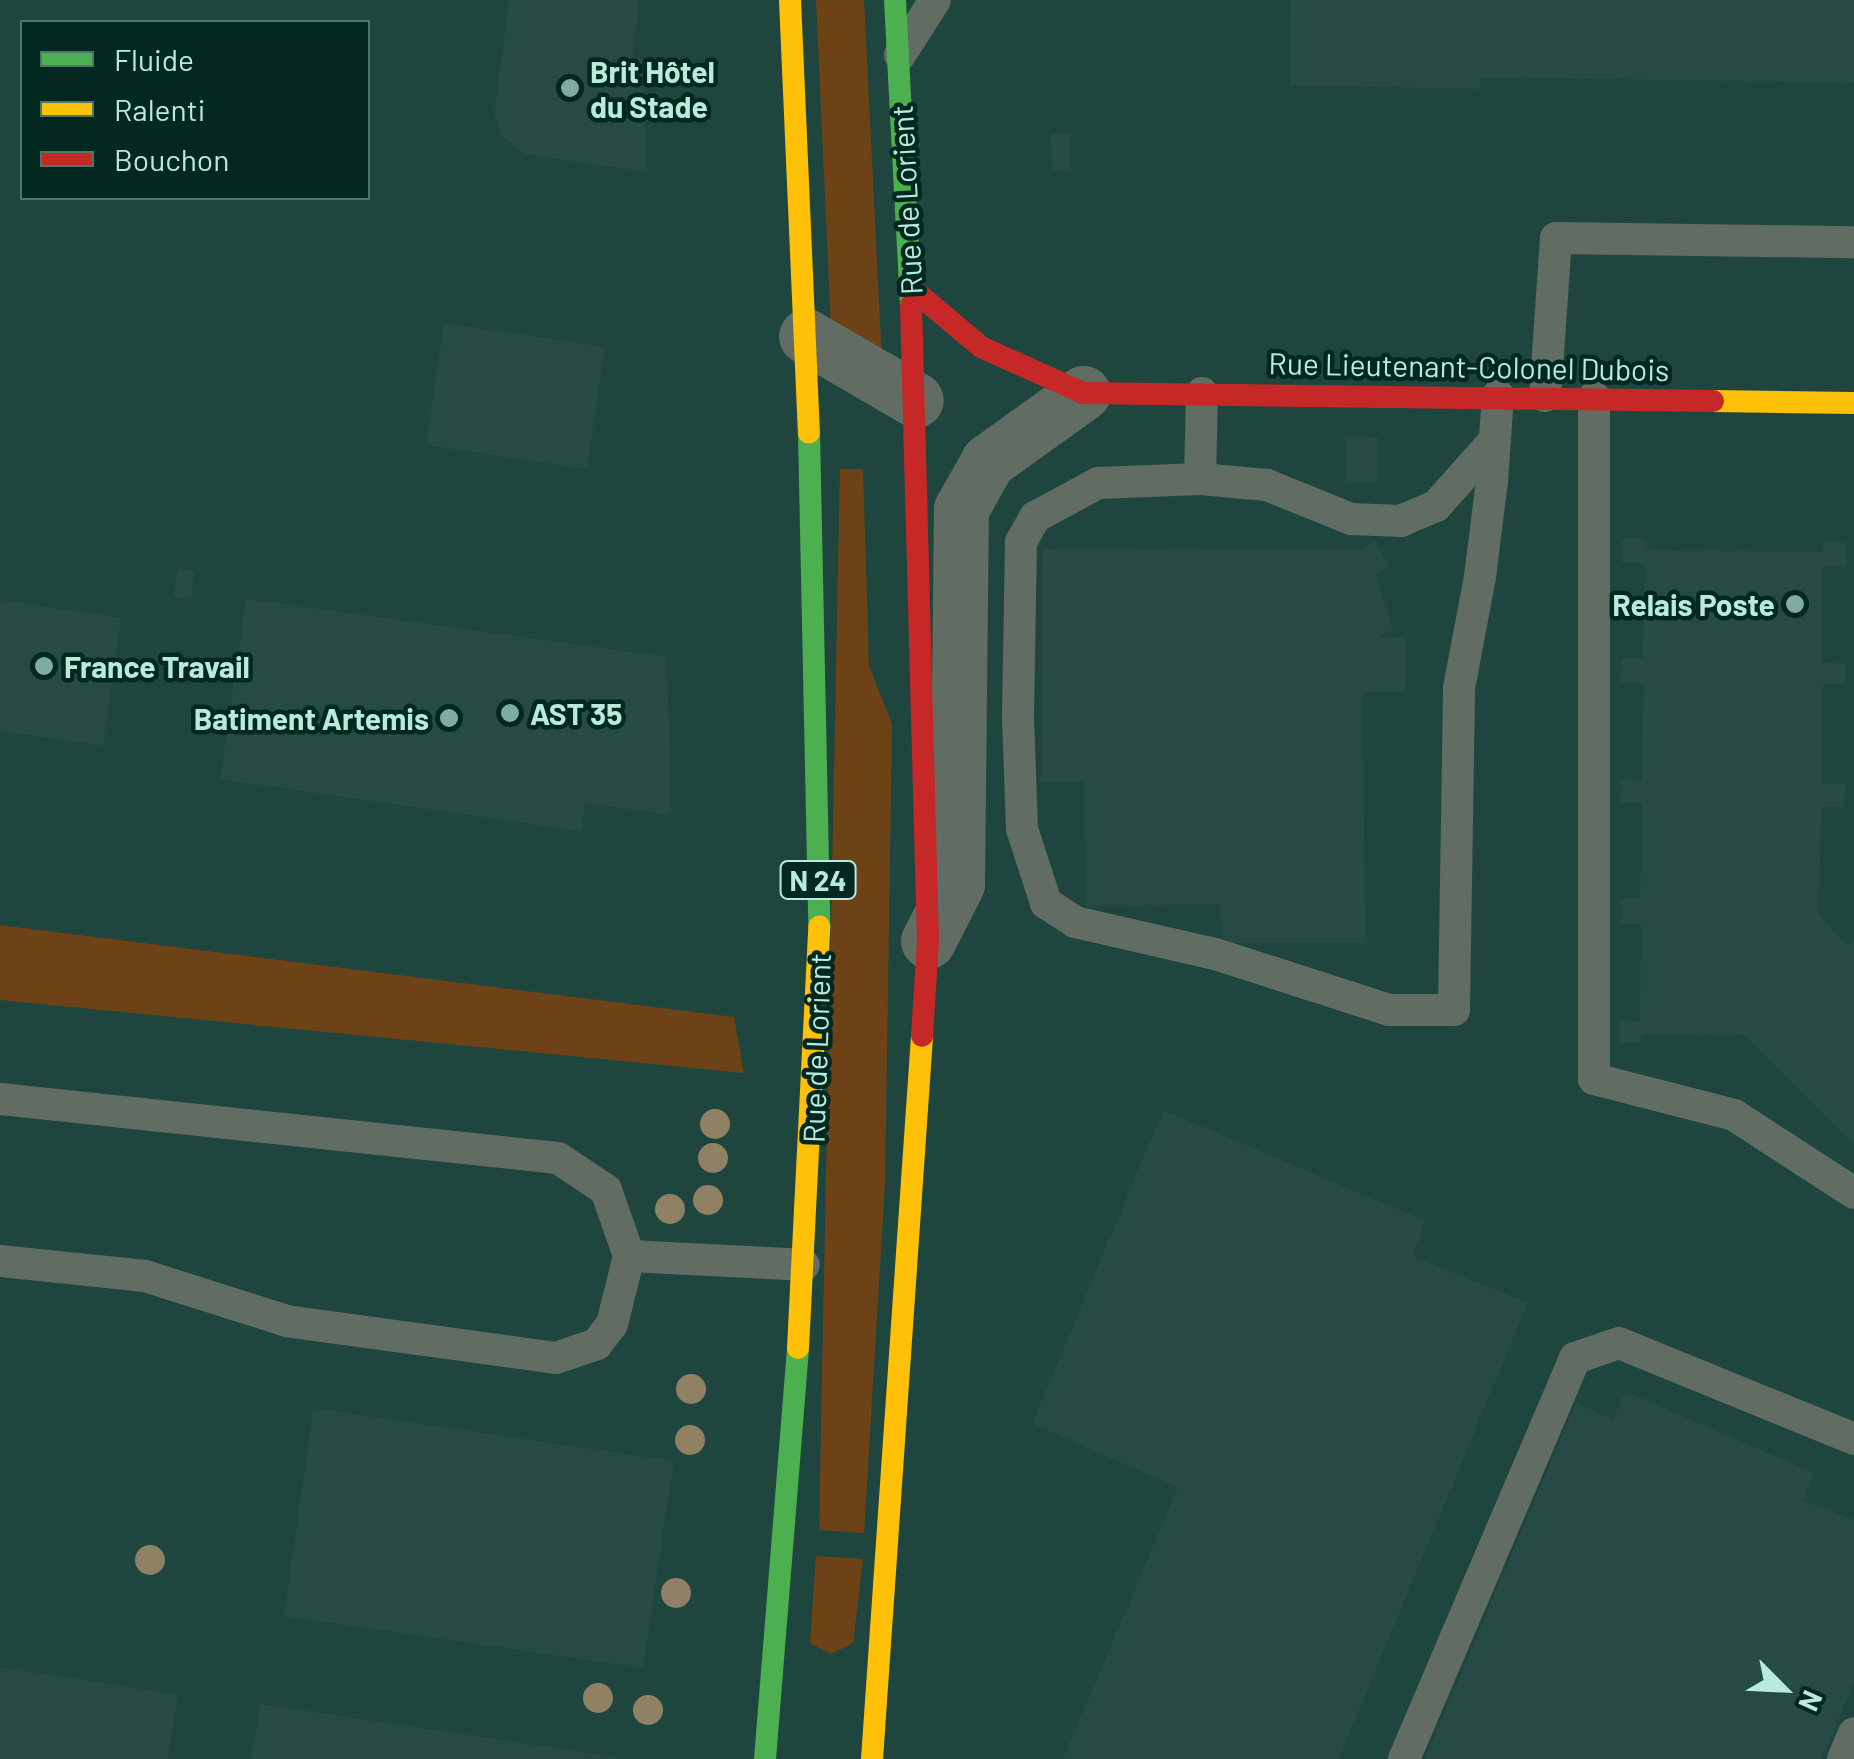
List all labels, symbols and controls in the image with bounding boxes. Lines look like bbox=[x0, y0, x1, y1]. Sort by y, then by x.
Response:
legend bbox=[20, 20, 370, 200]
text: Fluide bbox=[114, 41, 194, 77]
place label: Brit Hôtel du Stade bbox=[590, 53, 715, 124]
marker: Brit Hôtel du Stade bbox=[559, 77, 581, 99]
text: Ralenti bbox=[114, 91, 205, 127]
street label: Rue de Lorient bbox=[883, 104, 929, 296]
text: Bouchon bbox=[114, 141, 229, 177]
street label: Rue Lieutenant-Colonel Dubois bbox=[1268, 345, 1670, 387]
place label: Relais Poste bbox=[1612, 586, 1775, 622]
marker: Relais Poste bbox=[1784, 593, 1806, 615]
place label: France Travail bbox=[64, 648, 250, 684]
marker: France Travail bbox=[33, 655, 55, 677]
place label: AST 35 bbox=[530, 695, 622, 731]
place label: Batiment Artemis bbox=[194, 700, 429, 736]
marker: AST 35 bbox=[499, 702, 521, 724]
marker: Batiment Artemis bbox=[438, 707, 460, 729]
road number: N 24 bbox=[778, 857, 858, 903]
street label: Rue de Lorient bbox=[795, 953, 837, 1143]
north arrow bbox=[1734, 1639, 1834, 1739]
text: N bbox=[1792, 1686, 1831, 1717]

